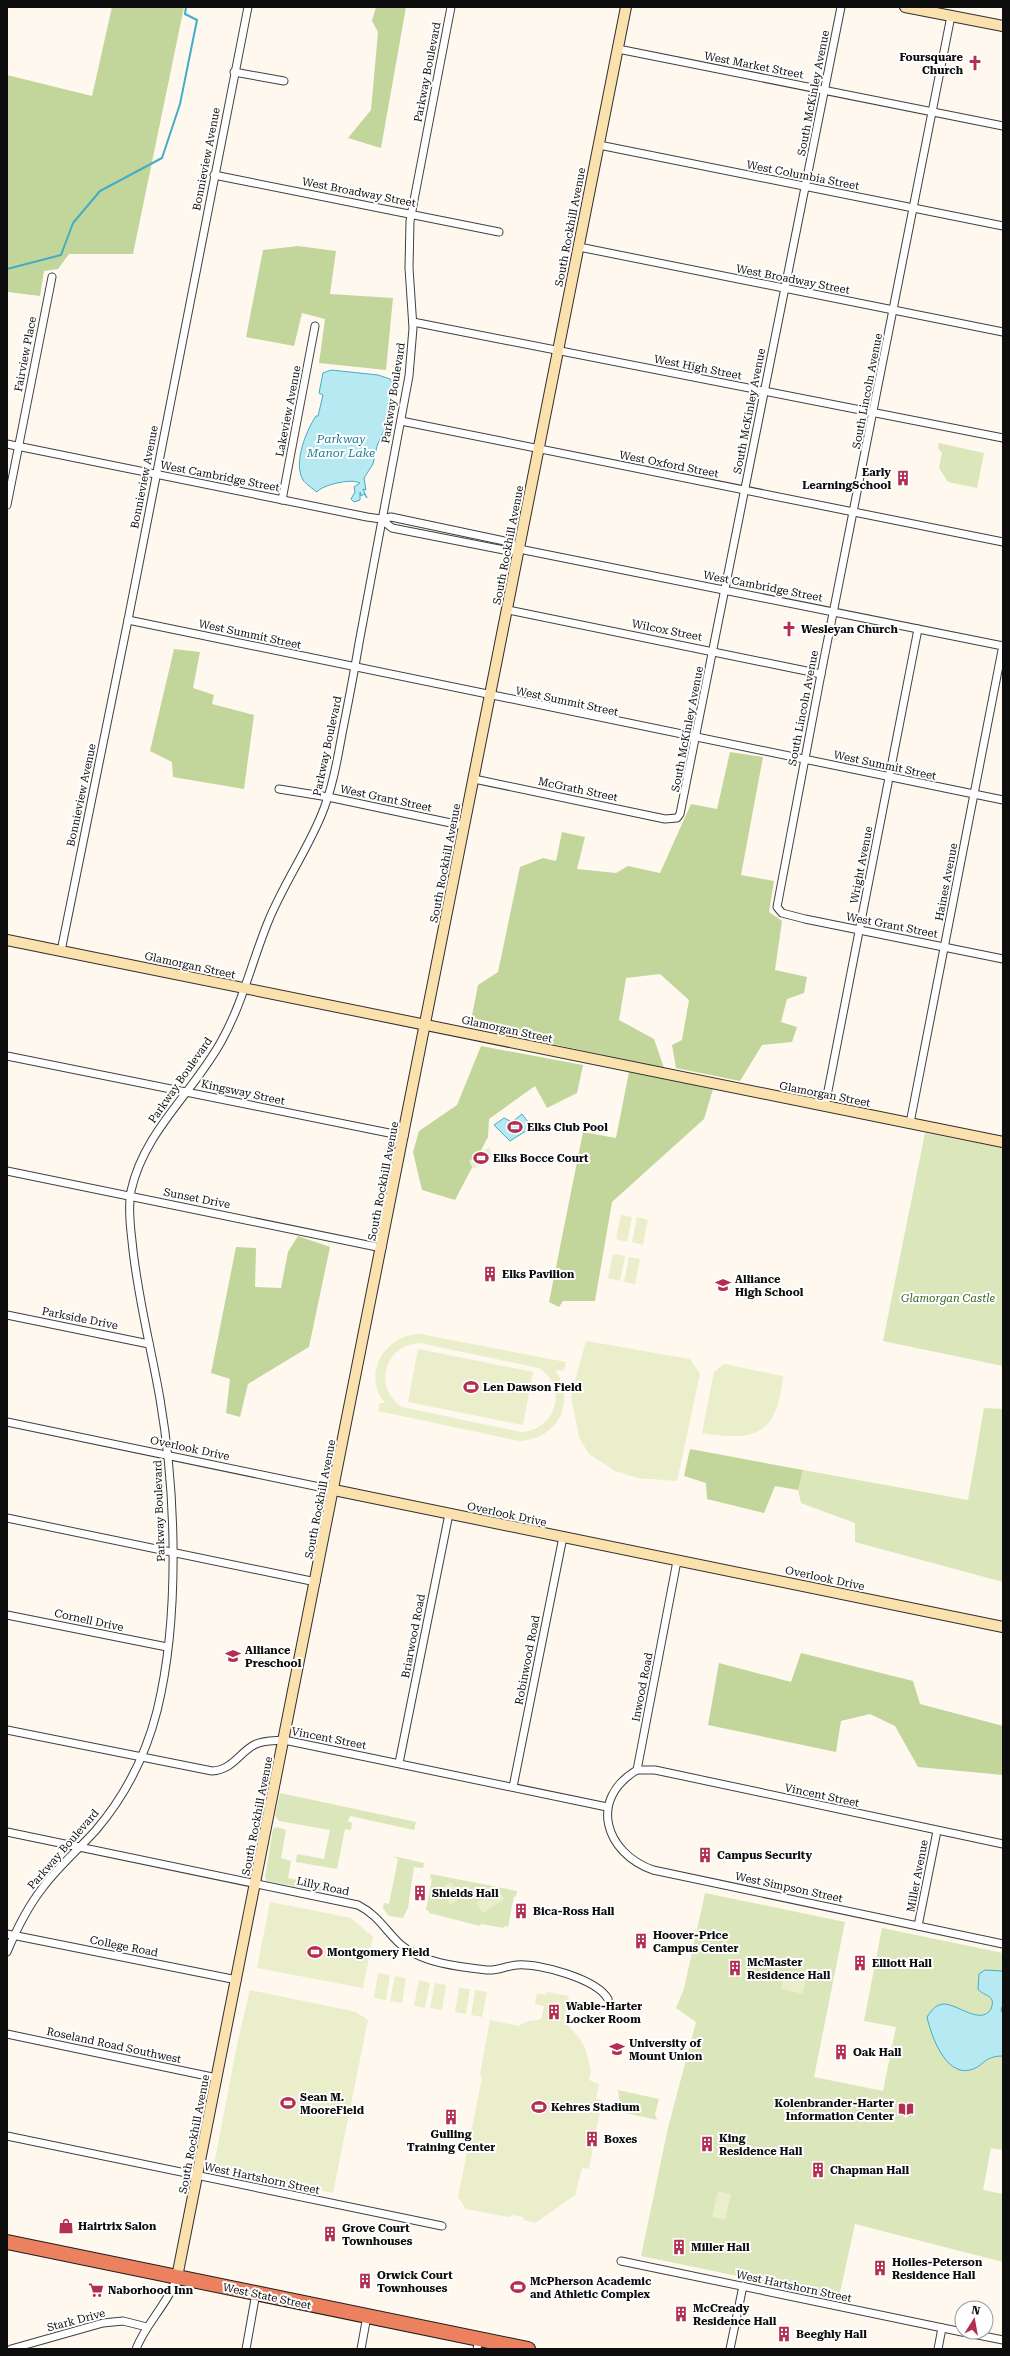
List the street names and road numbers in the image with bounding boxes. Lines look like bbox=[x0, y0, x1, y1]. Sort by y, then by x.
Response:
street label: Parkway Boulevard bbox=[411, 21, 444, 123]
street label: South McKinley Avenue bbox=[795, 29, 832, 157]
street label: West Market Street bbox=[703, 49, 805, 81]
street label: Bonnieview Avenue bbox=[190, 106, 223, 212]
street label: West Columbia Street bbox=[745, 158, 860, 193]
street label: South Rockhill Avenue bbox=[553, 166, 588, 288]
street label: West Broadway Street bbox=[301, 175, 417, 210]
street label: West Broadway Street bbox=[735, 262, 851, 297]
street label: Fairview Place bbox=[12, 315, 39, 393]
street label: South Lincoln Avenue bbox=[850, 332, 885, 450]
street label: Parkway Boulevard bbox=[379, 342, 408, 444]
street label: South McKinley Avenue bbox=[731, 347, 768, 475]
street label: West High Street bbox=[653, 353, 743, 382]
street label: Lakeview Avenue bbox=[273, 364, 304, 458]
street label: Bonnieview Avenue bbox=[128, 424, 161, 530]
street label: West Oxford Street bbox=[618, 449, 720, 480]
street label: West Cambridge Street bbox=[159, 459, 281, 494]
street label: South Rockhill Avenue bbox=[491, 484, 526, 606]
street label: West Cambridge Street bbox=[702, 569, 824, 604]
street label: West Summit Street bbox=[197, 617, 302, 652]
street label: Wilcox Street bbox=[631, 617, 703, 644]
street label: South Lincoln Avenue bbox=[786, 649, 821, 767]
street label: South McKinley Avenue bbox=[669, 665, 706, 793]
street label: West Summit Street bbox=[514, 684, 619, 719]
street label: Parkway Boulevard bbox=[311, 695, 344, 797]
street label: Bonnieview Avenue bbox=[64, 742, 99, 848]
street label: West Summit Street bbox=[832, 748, 937, 783]
street label: McGrath Street bbox=[537, 775, 619, 804]
street label: West Grant Street bbox=[339, 782, 433, 815]
street label: South Rockhill Avenue bbox=[428, 802, 463, 924]
street label: Wright Avenue bbox=[848, 825, 875, 905]
street label: Haines Avenue bbox=[933, 842, 960, 922]
street label: West Grant Street bbox=[845, 910, 939, 941]
street label: Glamorgan Street bbox=[143, 950, 236, 981]
street label: Glamorgan Street bbox=[460, 1014, 553, 1045]
street label: Parkway Boulevard bbox=[146, 1035, 215, 1126]
street label: Kingsway Street bbox=[200, 1077, 286, 1108]
street label: Glamorgan Street bbox=[778, 1079, 872, 1110]
street label: South Rockhill Avenue bbox=[366, 1120, 401, 1242]
street label: Sunset Drive bbox=[162, 1186, 231, 1211]
street label: Parkside Drive bbox=[41, 1305, 119, 1332]
street label: Overlook Drive bbox=[149, 1434, 231, 1463]
street label: South Rockhill Avenue bbox=[303, 1438, 338, 1560]
street label: Parkway Boulevard bbox=[151, 1460, 168, 1562]
street label: Overlook Drive bbox=[466, 1500, 548, 1529]
street label: Overlook Drive bbox=[784, 1564, 866, 1593]
street label: Briarwood Road bbox=[399, 1593, 428, 1679]
street label: Cornell Drive bbox=[53, 1607, 125, 1634]
street label: Robinwood Road bbox=[512, 1614, 543, 1706]
street label: Inwood Road bbox=[629, 1651, 656, 1723]
street label: Vincent Street bbox=[290, 1725, 367, 1752]
street label: South Rockhill Avenue bbox=[240, 1755, 275, 1877]
street label: Vincent Street bbox=[783, 1781, 860, 1810]
street label: Parkway Boulevard bbox=[25, 1807, 102, 1892]
street label: Miller Avenue bbox=[904, 1839, 931, 1913]
street label: West Simpson Street bbox=[734, 1870, 844, 1905]
street label: Lilly Road bbox=[295, 1875, 350, 1898]
street label: College Road bbox=[89, 1933, 159, 1959]
street label: Roseland Road Southwest bbox=[45, 2025, 182, 2066]
street label: South Rockhill Avenue bbox=[177, 2073, 212, 2195]
street label: West Hartshorn Street bbox=[203, 2160, 321, 2197]
street label: West Hartshorn Street bbox=[735, 2268, 853, 2305]
street label: West State Street bbox=[222, 2281, 312, 2312]
street label: Stark Drive bbox=[46, 2306, 107, 2335]

